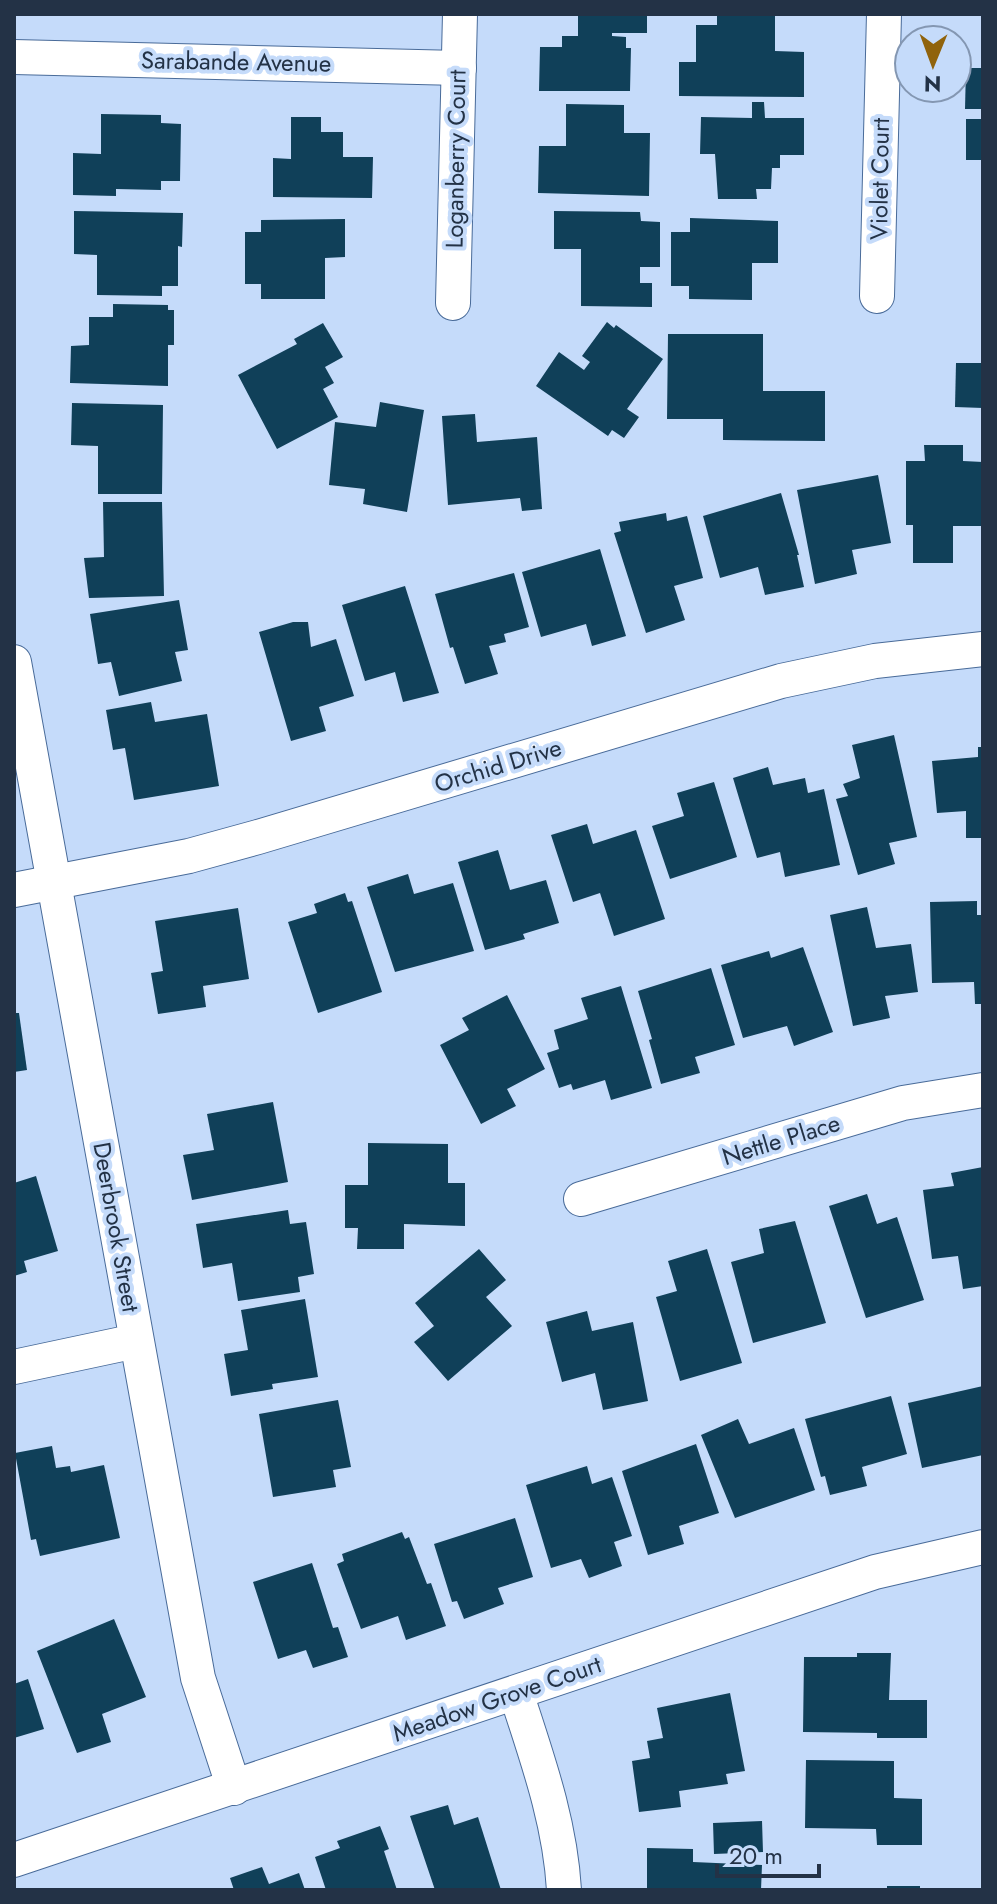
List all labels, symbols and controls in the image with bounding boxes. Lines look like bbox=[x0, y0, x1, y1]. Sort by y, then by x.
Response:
north arrow bbox=[893, 24, 973, 104]
street label: Sarabande Avenue bbox=[141, 42, 331, 81]
text: N bbox=[924, 68, 942, 100]
street label: Loganberry Court bbox=[436, 69, 475, 249]
street label: Violet Court bbox=[861, 117, 898, 240]
street label: Orchid Drive bbox=[430, 730, 566, 801]
street label: Nettle Place bbox=[718, 1105, 844, 1174]
street label: Deerbrook Street bbox=[84, 1139, 149, 1315]
street label: Meadow Grove Court bbox=[388, 1646, 606, 1751]
scale bar bbox=[717, 1828, 819, 1878]
text: 20 m bbox=[729, 1838, 783, 1873]

